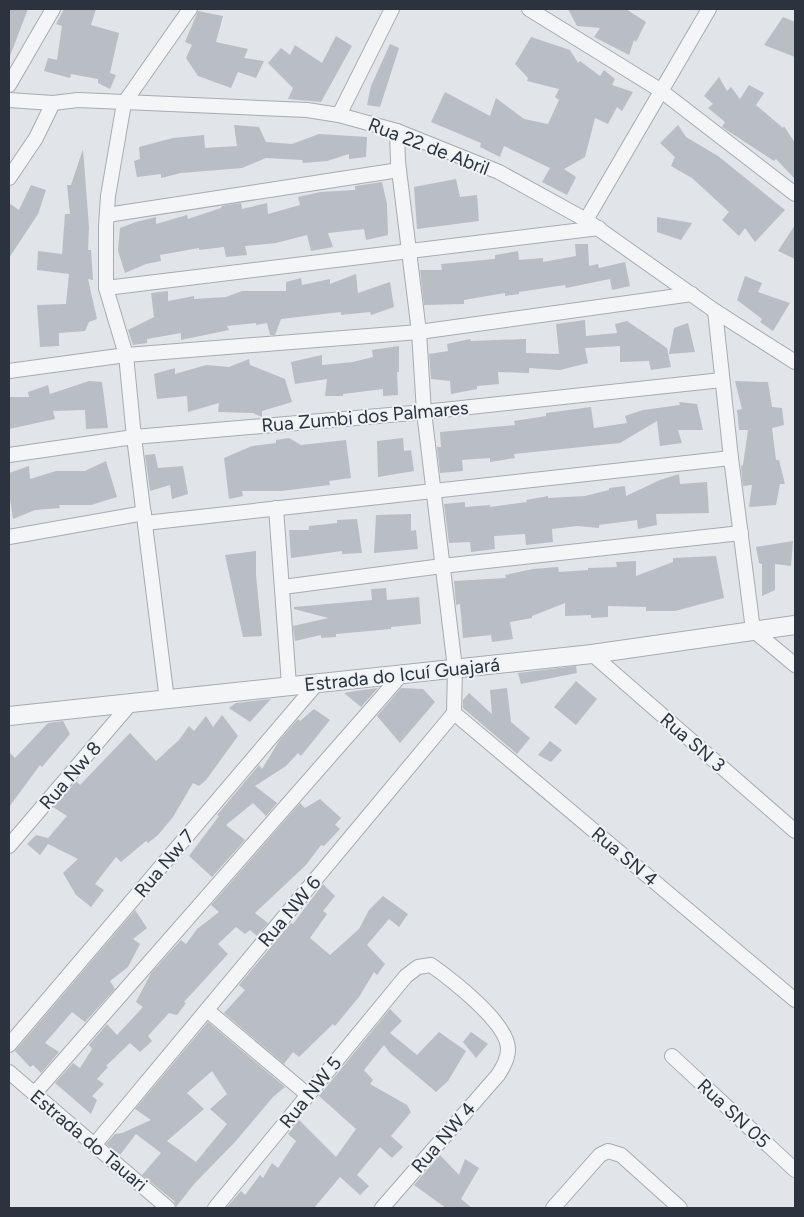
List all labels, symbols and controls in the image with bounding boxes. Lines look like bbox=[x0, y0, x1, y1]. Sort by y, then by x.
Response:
street label: Rua 22 de Abril bbox=[365, 113, 493, 180]
street label: Rua Zumbi dos Palmares bbox=[260, 396, 470, 437]
street label: Estrada do Icuí Guajará bbox=[303, 653, 501, 696]
street label: Rua SN 3 bbox=[656, 708, 730, 777]
street label: Rua Nw 8 bbox=[35, 737, 106, 814]
street label: Rua SN 4 bbox=[587, 822, 663, 891]
street label: Rua Nw 7 bbox=[129, 825, 199, 902]
street label: Rua NW 6 bbox=[253, 871, 326, 951]
street label: Rua NW 5 bbox=[275, 1052, 346, 1133]
street label: Rua SN 05 bbox=[693, 1074, 775, 1153]
street label: Estrada do Tauari bbox=[25, 1085, 152, 1196]
street label: Rua NW 4 bbox=[406, 1097, 480, 1177]

